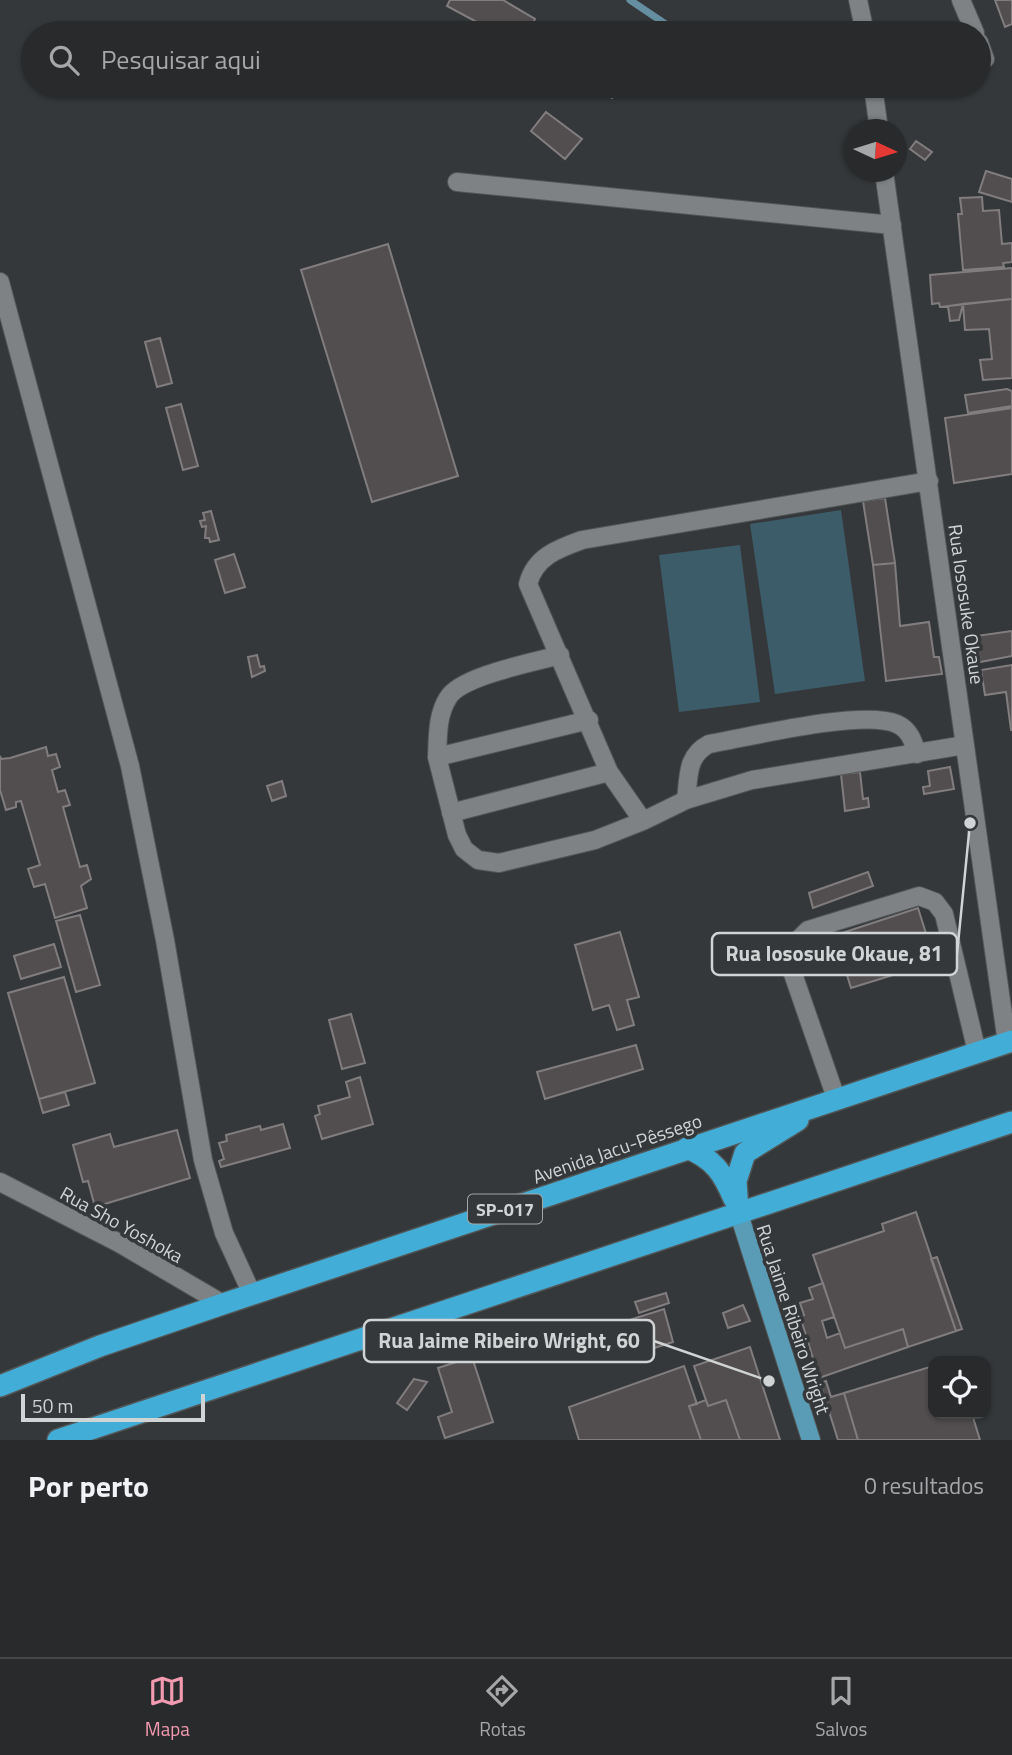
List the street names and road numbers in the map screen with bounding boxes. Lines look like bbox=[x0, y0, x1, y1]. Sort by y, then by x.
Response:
street label: Rua Iososuke Okaue bbox=[941, 522, 993, 686]
street label: Avenida Jacu-Pêssego bbox=[528, 1105, 706, 1191]
street label: Rua Sho Yoshoka bbox=[55, 1178, 189, 1270]
road number: SP-017 bbox=[468, 1194, 542, 1224]
street label: Rua Jaime Ribeiro Wright bbox=[750, 1220, 839, 1418]

